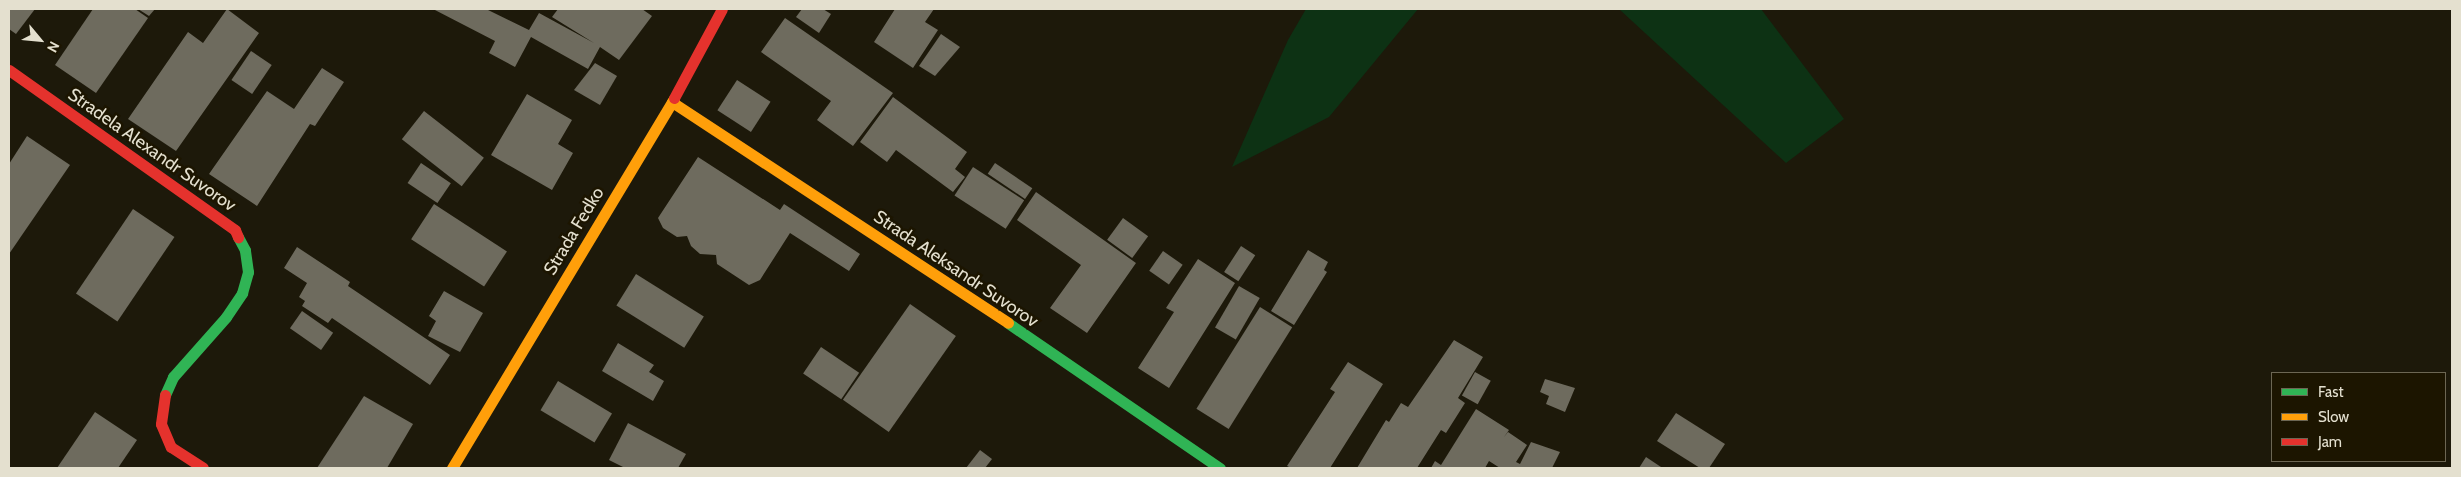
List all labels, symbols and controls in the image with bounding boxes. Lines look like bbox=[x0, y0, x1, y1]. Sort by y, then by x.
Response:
north arrow bbox=[15, 15, 65, 65]
text: N bbox=[43, 38, 64, 56]
street label: Stradela Alexandr Suvorov bbox=[64, 84, 240, 216]
street label: Strada Fedko bbox=[539, 183, 609, 279]
street label: Strada Aleksandr Suvorov bbox=[870, 206, 1042, 332]
legend bbox=[2271, 372, 2446, 462]
text: Fast bbox=[2318, 383, 2343, 401]
text: Slow bbox=[2318, 408, 2349, 426]
text: Jam bbox=[2318, 433, 2342, 451]

